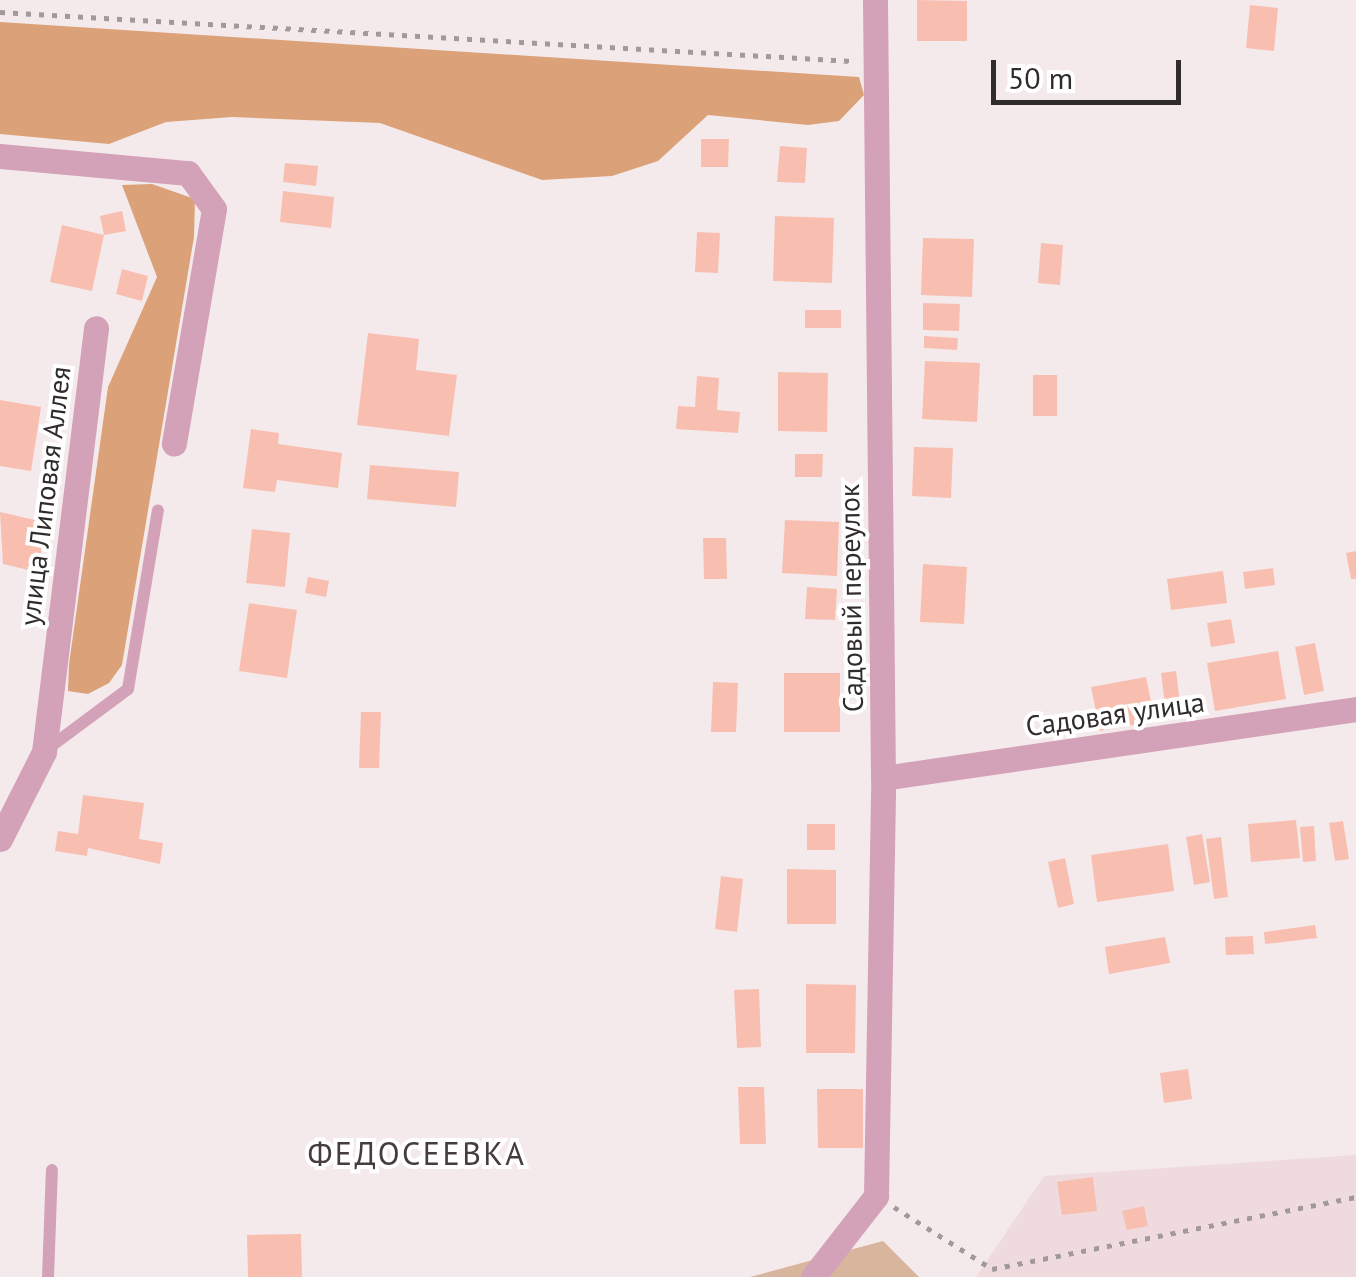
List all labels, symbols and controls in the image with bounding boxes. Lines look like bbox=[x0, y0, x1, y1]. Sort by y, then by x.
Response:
scale bar bbox=[996, 40, 1186, 102]
text: 50 m bbox=[1008, 58, 1073, 97]
street label: улица Липовая Аллея bbox=[12, 364, 78, 628]
street label: Садовый переулок bbox=[832, 483, 870, 713]
street label: Садовая улица bbox=[1024, 685, 1206, 743]
district label: ФЕДОСЕЕВКА bbox=[307, 1134, 527, 1172]

